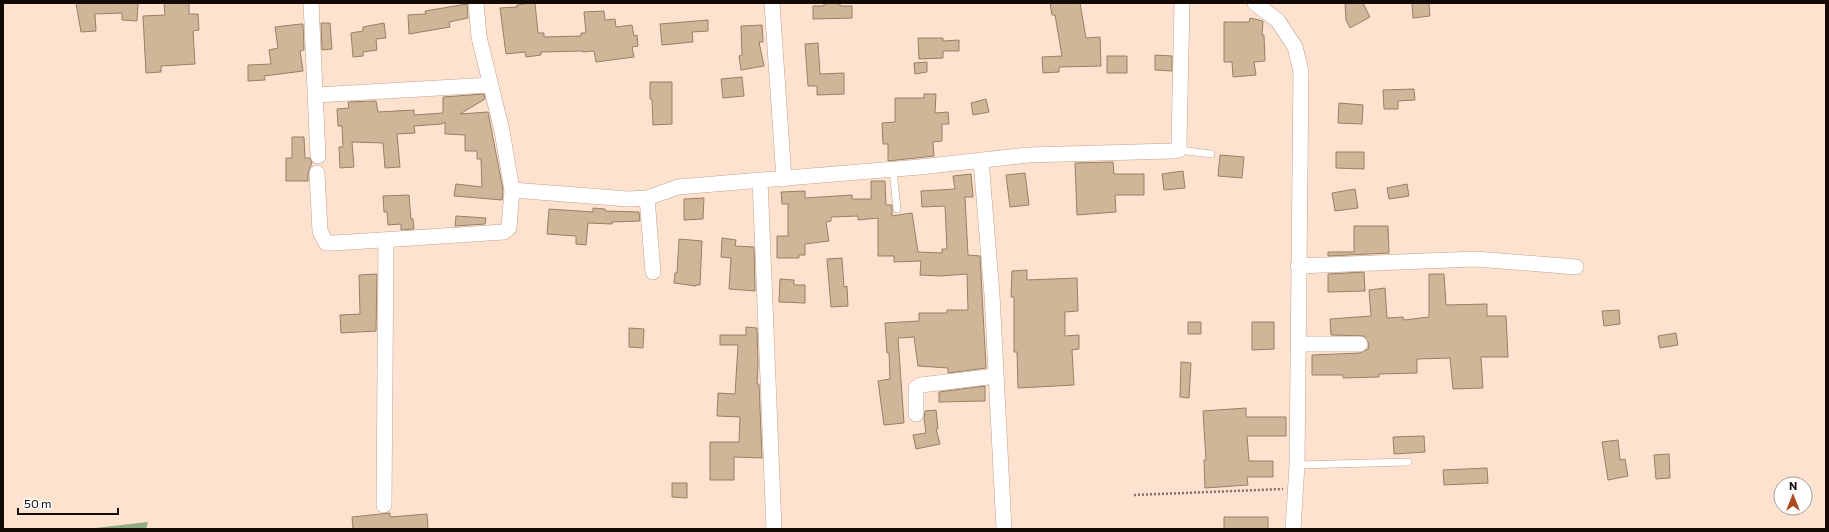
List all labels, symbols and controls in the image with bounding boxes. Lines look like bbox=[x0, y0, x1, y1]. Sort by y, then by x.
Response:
north arrow bbox=[1773, 476, 1813, 516]
text: N bbox=[1789, 479, 1797, 492]
scale bar bbox=[18, 490, 118, 516]
text: 50 m bbox=[24, 496, 52, 510]

